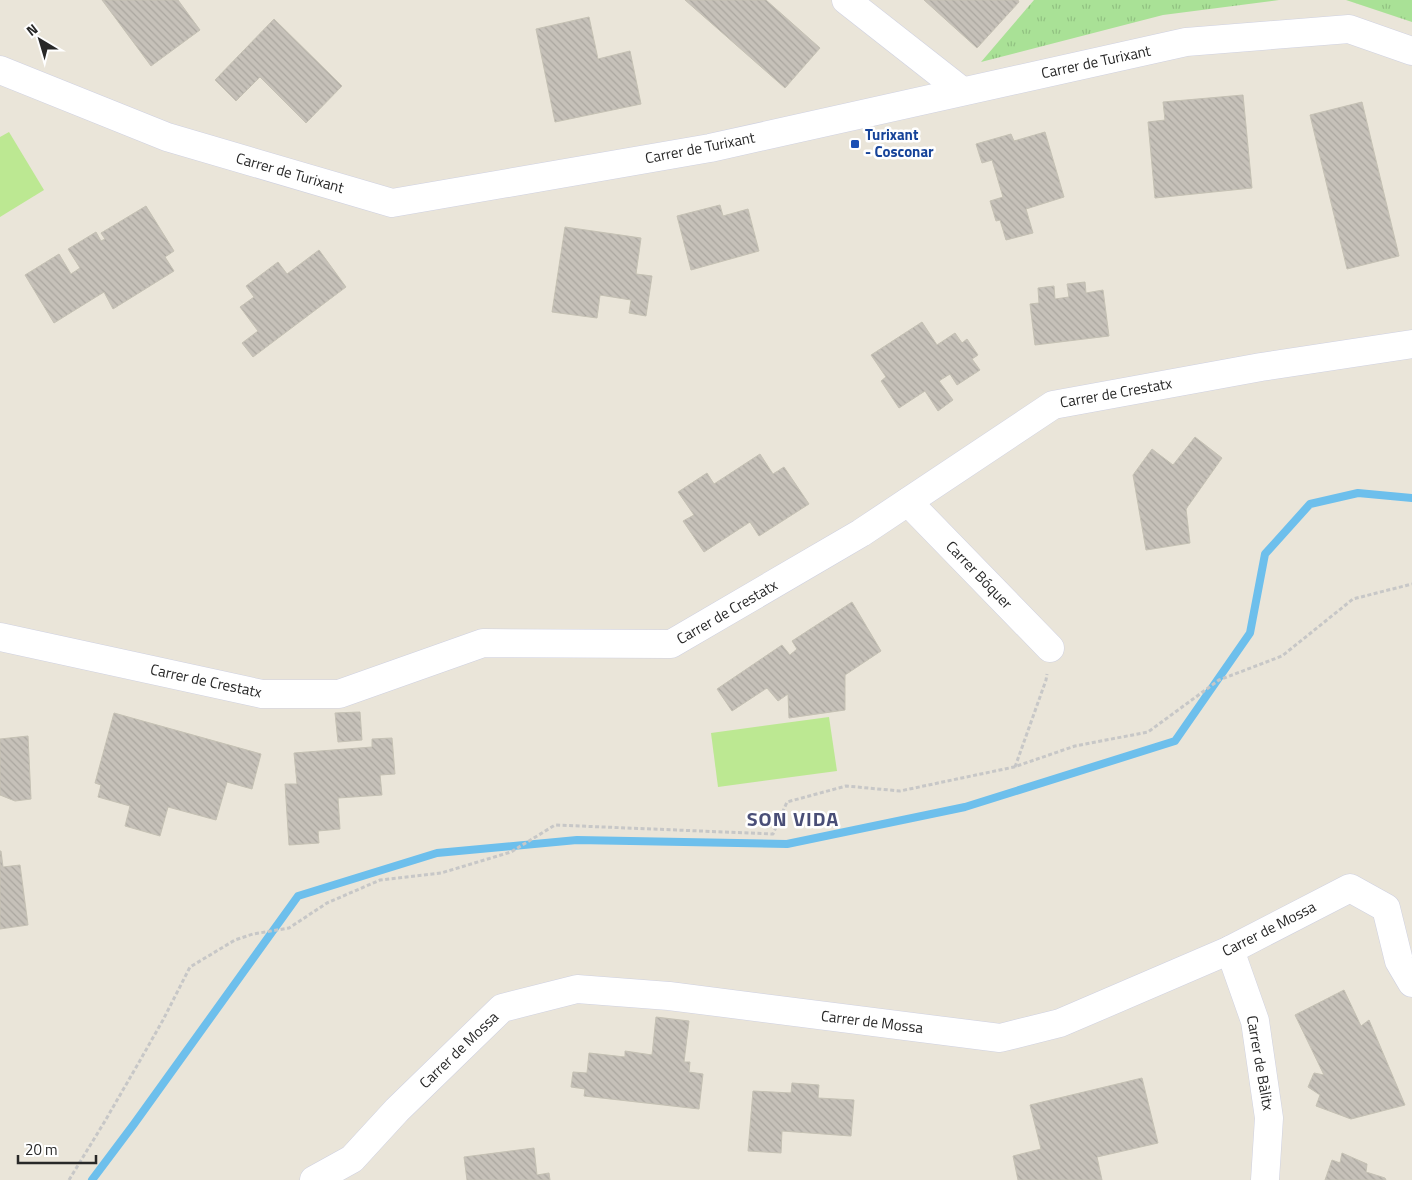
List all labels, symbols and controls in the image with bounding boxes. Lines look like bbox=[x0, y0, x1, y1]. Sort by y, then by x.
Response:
north arrow bbox=[15, 15, 65, 65]
text: N bbox=[21, 18, 42, 41]
street label: Carrer de Turixant bbox=[1039, 39, 1153, 84]
place label: Turixant - Cosconar bbox=[865, 123, 934, 163]
street label: Carrer de Turixant bbox=[643, 125, 757, 169]
marker: Turixant - Cosconar bbox=[849, 138, 861, 150]
street label: Carrer de Turixant bbox=[233, 146, 348, 199]
street label: Carrer de Crestatx bbox=[1058, 371, 1174, 414]
street label: Carrer Bóquer bbox=[941, 535, 1018, 614]
street label: Carrer de Crestatx bbox=[672, 573, 782, 650]
street label: Carrer de Crestatx bbox=[148, 657, 264, 704]
district label: SON VIDA bbox=[747, 803, 839, 834]
street label: Carrer de Mossa bbox=[1218, 895, 1320, 962]
street label: Carrer de Mossa bbox=[820, 1004, 925, 1039]
street label: Carrer de Mossa bbox=[414, 1005, 504, 1094]
street label: Carrer de Bàlitx bbox=[1241, 1013, 1280, 1113]
scale bar bbox=[18, 1132, 95, 1164]
text: 20 m bbox=[25, 1138, 58, 1161]

